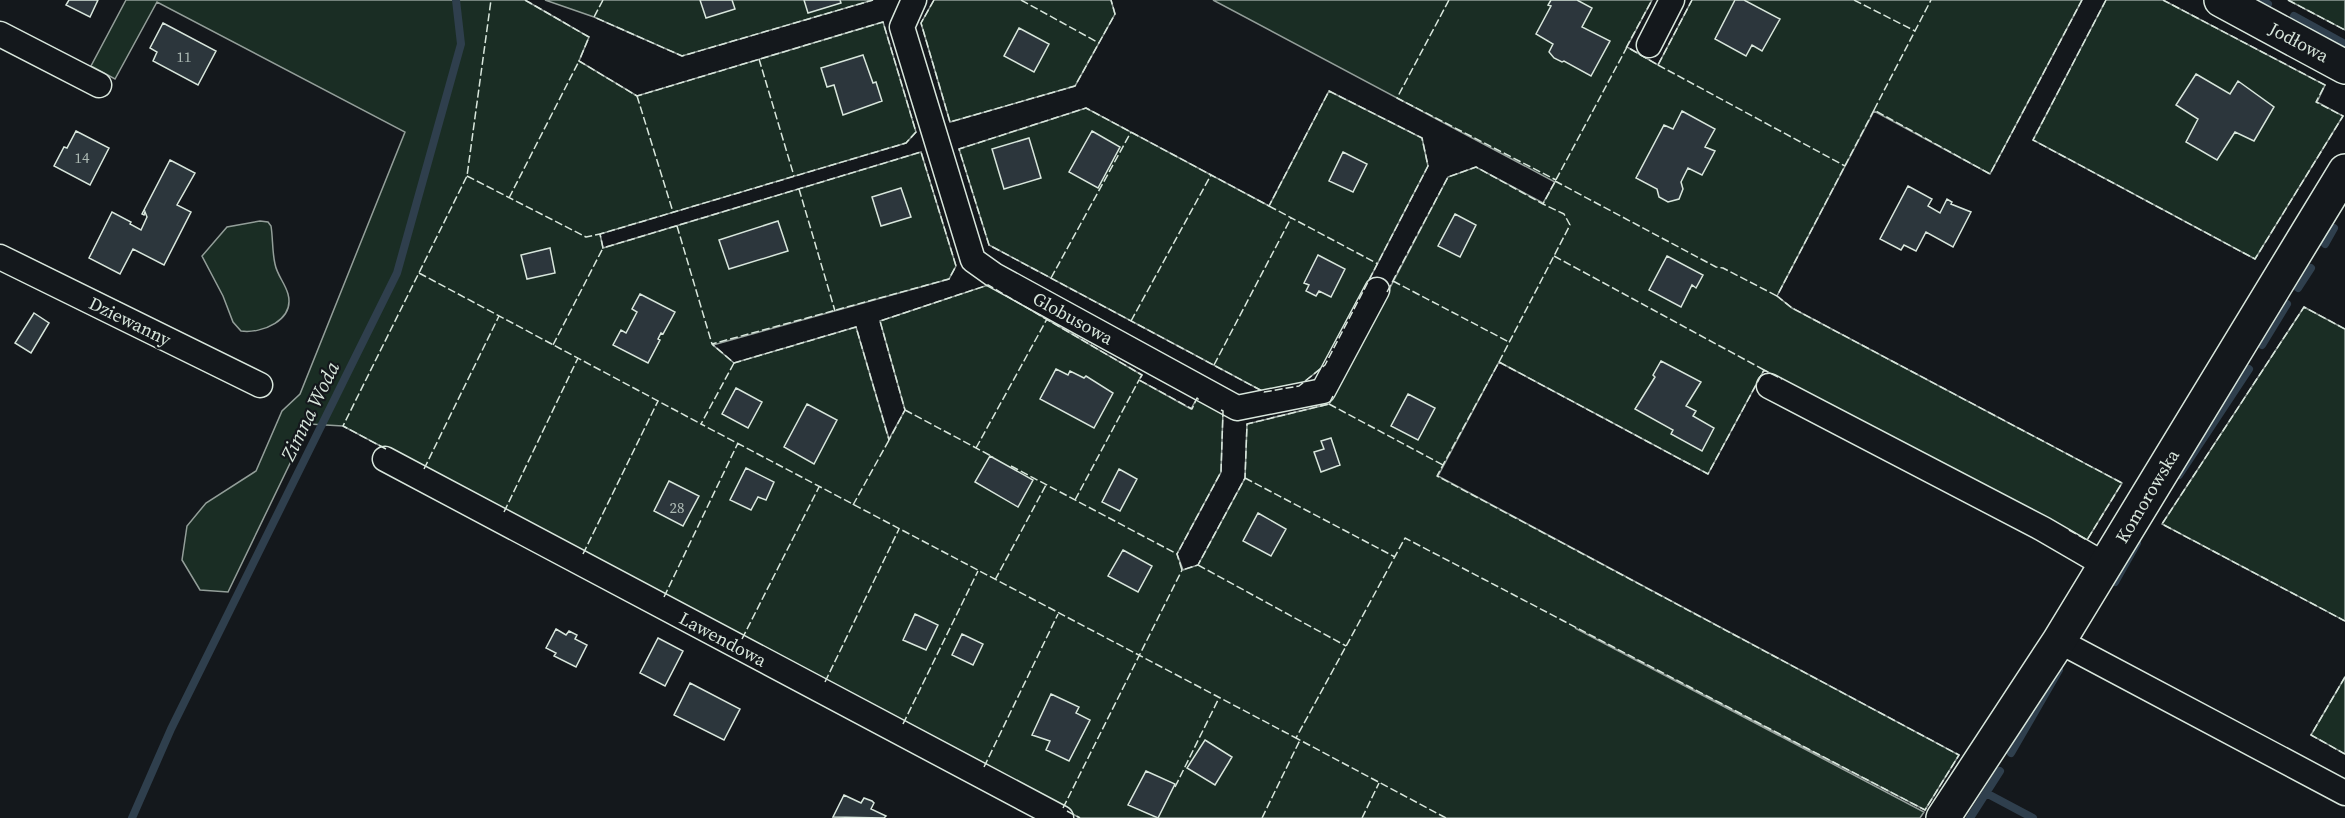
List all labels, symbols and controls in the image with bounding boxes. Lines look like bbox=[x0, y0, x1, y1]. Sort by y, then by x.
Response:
street label: Jodłowa bbox=[2264, 15, 2334, 69]
house number: 11 bbox=[176, 46, 192, 67]
house number: 14 bbox=[74, 147, 90, 168]
street label: Globusowa bbox=[1028, 286, 1118, 351]
street label: Dziewanny bbox=[85, 290, 176, 352]
water label: Zimna Woda bbox=[274, 356, 346, 466]
street label: Komorowska bbox=[2109, 444, 2185, 548]
house number: 28 bbox=[669, 497, 685, 518]
street label: Lawendowa bbox=[675, 605, 772, 673]

